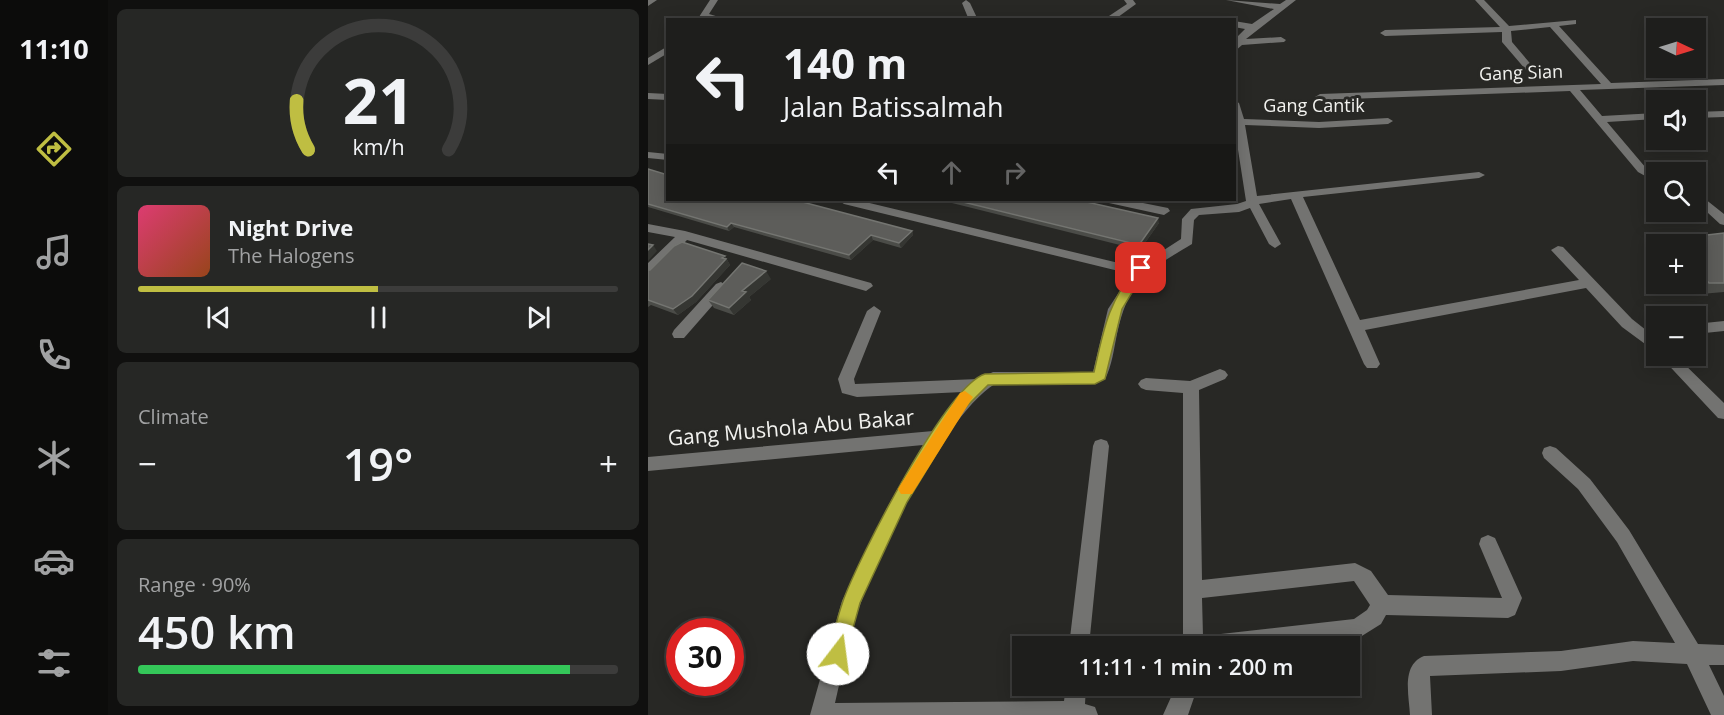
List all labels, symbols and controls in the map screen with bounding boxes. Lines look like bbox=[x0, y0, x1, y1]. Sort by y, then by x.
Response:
north arrow bbox=[1646, 18, 1706, 78]
map controls bbox=[1646, 18, 1706, 366]
text: 11:10 bbox=[19, 30, 89, 67]
text: 140 m bbox=[783, 34, 907, 91]
icon: left bbox=[684, 42, 762, 120]
text: 21 bbox=[342, 57, 414, 142]
street label: Gang Sian bbox=[1479, 59, 1563, 85]
text: Jalan Batissalmah bbox=[783, 88, 1004, 125]
button: sound bbox=[1646, 90, 1706, 150]
street label: Gang Cantik bbox=[1263, 93, 1365, 117]
icon: directions bbox=[33, 128, 75, 170]
text: km/h bbox=[352, 132, 404, 161]
icon: left bbox=[872, 156, 905, 189]
icon: ahead bbox=[935, 156, 968, 189]
icon: right bbox=[998, 156, 1031, 189]
button: search bbox=[1646, 162, 1706, 222]
text: Night Drive bbox=[228, 212, 353, 242]
icon: music bbox=[33, 231, 75, 273]
button: + bbox=[1646, 234, 1706, 294]
text: The Halogens bbox=[228, 242, 355, 269]
pin bbox=[1115, 242, 1166, 293]
icon: arrive bbox=[1124, 251, 1157, 284]
icon: previous bbox=[202, 301, 235, 334]
icon: pause bbox=[362, 301, 395, 334]
icon: next bbox=[522, 301, 555, 334]
button: − bbox=[1646, 306, 1706, 366]
icon: phone bbox=[33, 334, 75, 376]
street label: Gang Mushola Abu Bakar bbox=[666, 402, 916, 452]
text: Climate bbox=[138, 403, 209, 430]
text: 19° bbox=[343, 433, 413, 494]
icon: climate bbox=[33, 437, 75, 479]
text: − bbox=[138, 441, 157, 486]
text: + bbox=[599, 441, 618, 486]
icon: car bbox=[33, 540, 75, 582]
text: Range · 90% bbox=[138, 571, 251, 598]
text: 450 km bbox=[138, 601, 296, 662]
speed limit sign: 30 bbox=[666, 618, 744, 696]
position arrow bbox=[806, 622, 870, 686]
icon: filters bbox=[33, 642, 75, 684]
text: 11:11 · 1 min · 200 m bbox=[1078, 651, 1294, 681]

